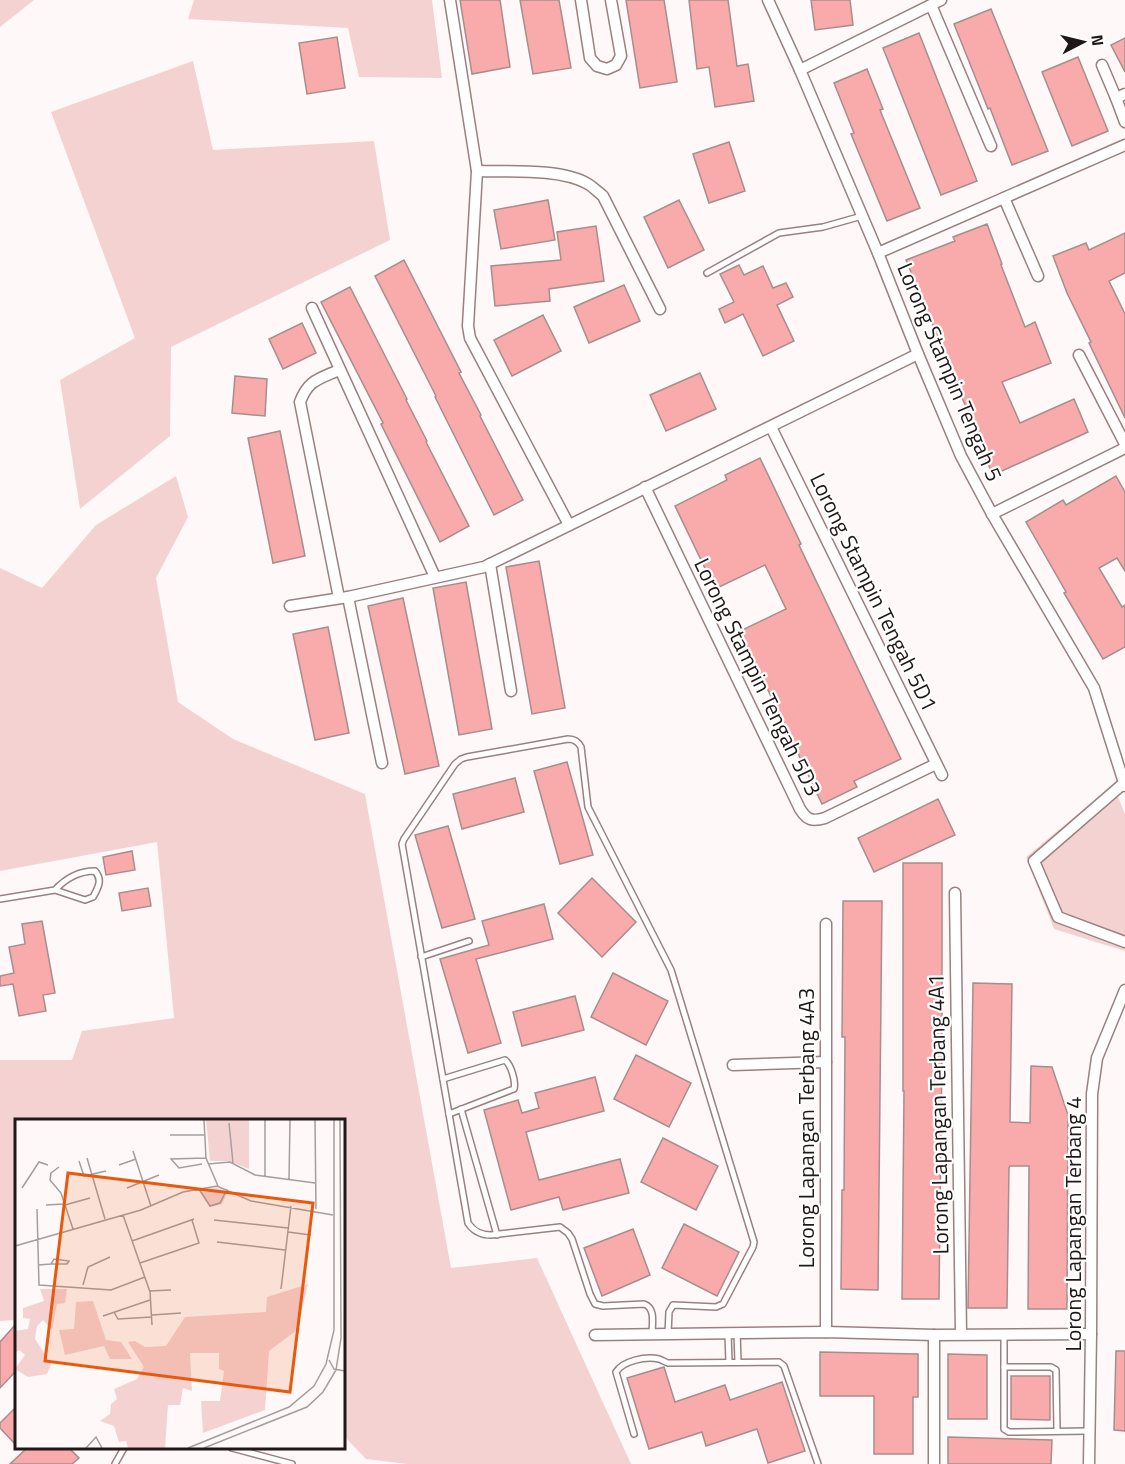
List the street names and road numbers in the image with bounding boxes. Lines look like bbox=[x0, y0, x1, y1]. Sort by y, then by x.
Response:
street label: Lorong Stampin Tengah 5 bbox=[888, 257, 1012, 487]
street label: Lorong Stampin Tengah 5D1 bbox=[801, 467, 947, 717]
street label: Lorong Stampin Tengah 5D3 bbox=[685, 552, 831, 802]
street label: Lorong Lapangan Terbang 4A1 bbox=[919, 973, 957, 1255]
street label: Lorong Lapangan Terbang 4A3 bbox=[789, 988, 823, 1268]
street label: Lorong Lapangan Terbang 4 bbox=[1056, 1096, 1090, 1352]

